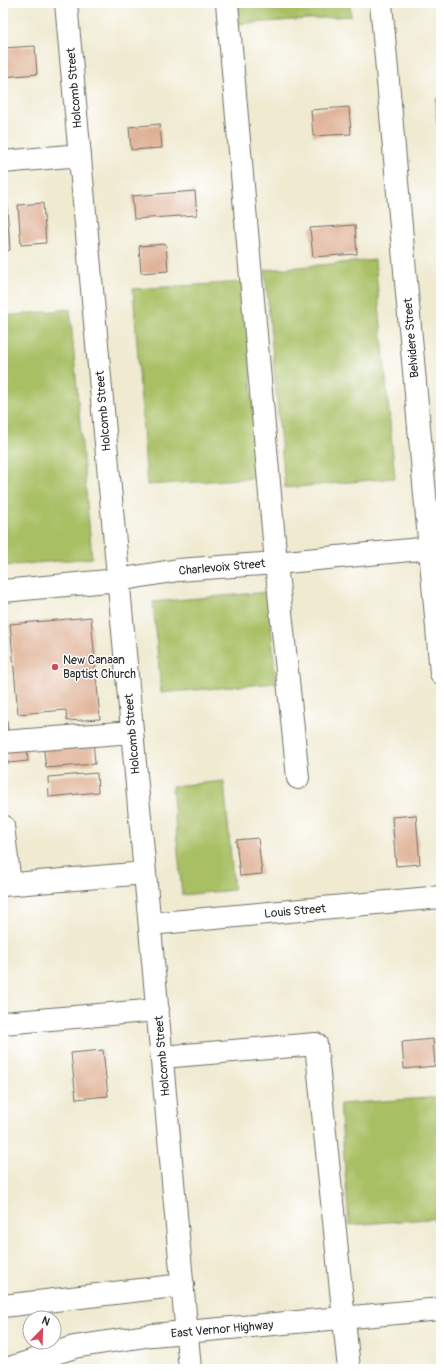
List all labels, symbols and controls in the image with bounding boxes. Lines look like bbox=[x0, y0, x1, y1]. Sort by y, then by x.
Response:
street label: Holcomb Street bbox=[63, 47, 85, 129]
street label: Belvidere Street bbox=[401, 297, 422, 379]
street label: Holcomb Street bbox=[92, 370, 114, 452]
street label: Charlevoix Street bbox=[178, 556, 266, 579]
place label: New Canaan Baptist Church bbox=[63, 653, 136, 682]
marker: New Canaan Baptist Church bbox=[50, 662, 60, 672]
street label: Holcomb Street bbox=[121, 693, 143, 775]
street label: Louis Street bbox=[264, 901, 327, 922]
street label: Holcomb Street bbox=[151, 1015, 173, 1097]
north arrow bbox=[22, 1310, 62, 1350]
text: N bbox=[40, 1314, 52, 1329]
street label: East Vernor Highway bbox=[170, 1318, 274, 1341]

